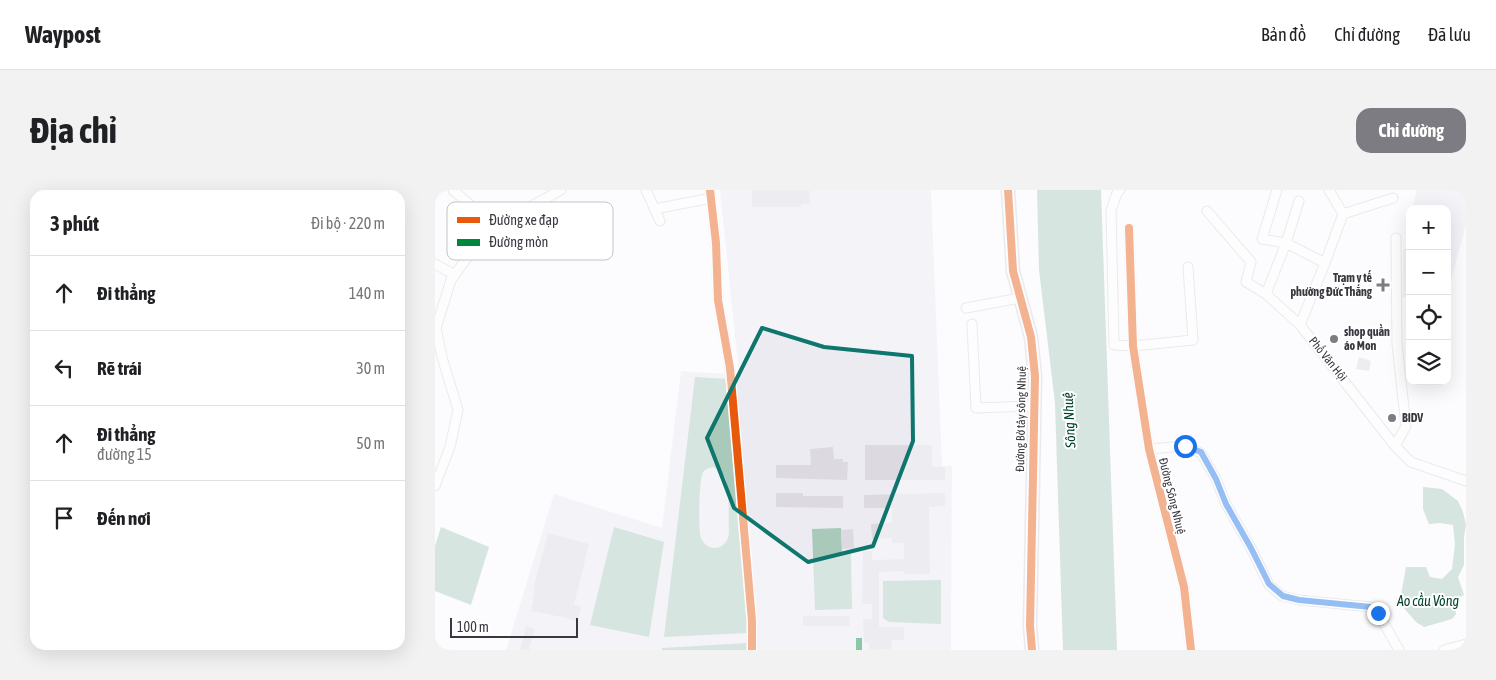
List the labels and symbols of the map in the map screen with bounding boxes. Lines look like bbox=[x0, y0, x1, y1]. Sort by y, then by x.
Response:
legend bbox=[447, 202, 613, 260]
text: Đường xe đạp bbox=[489, 212, 559, 228]
text: Đường mòn bbox=[489, 234, 548, 250]
place label: Trạm y tế phường Đức Thắng bbox=[1290, 270, 1373, 299]
marker: Trạm y tế phường Đức Thắng bbox=[1376, 278, 1390, 292]
place label: shop quần áo Mon bbox=[1344, 324, 1390, 353]
marker: shop quần áo Mon bbox=[1328, 333, 1340, 345]
street label: Phố Văn Hội bbox=[1306, 334, 1350, 384]
street label: Đường Bờ tây sông Nhuệ bbox=[1013, 366, 1029, 472]
water label: Sông Nhuệ bbox=[1060, 392, 1079, 449]
place label: BIDV bbox=[1402, 411, 1423, 425]
marker: BIDV bbox=[1386, 412, 1398, 424]
route start bbox=[1174, 435, 1197, 458]
street label: Đường Sông Nhuệ bbox=[1156, 456, 1188, 536]
water label: Ao cầu Vòng bbox=[1396, 592, 1459, 609]
route end bbox=[1367, 602, 1390, 625]
scale bar bbox=[450, 615, 577, 638]

